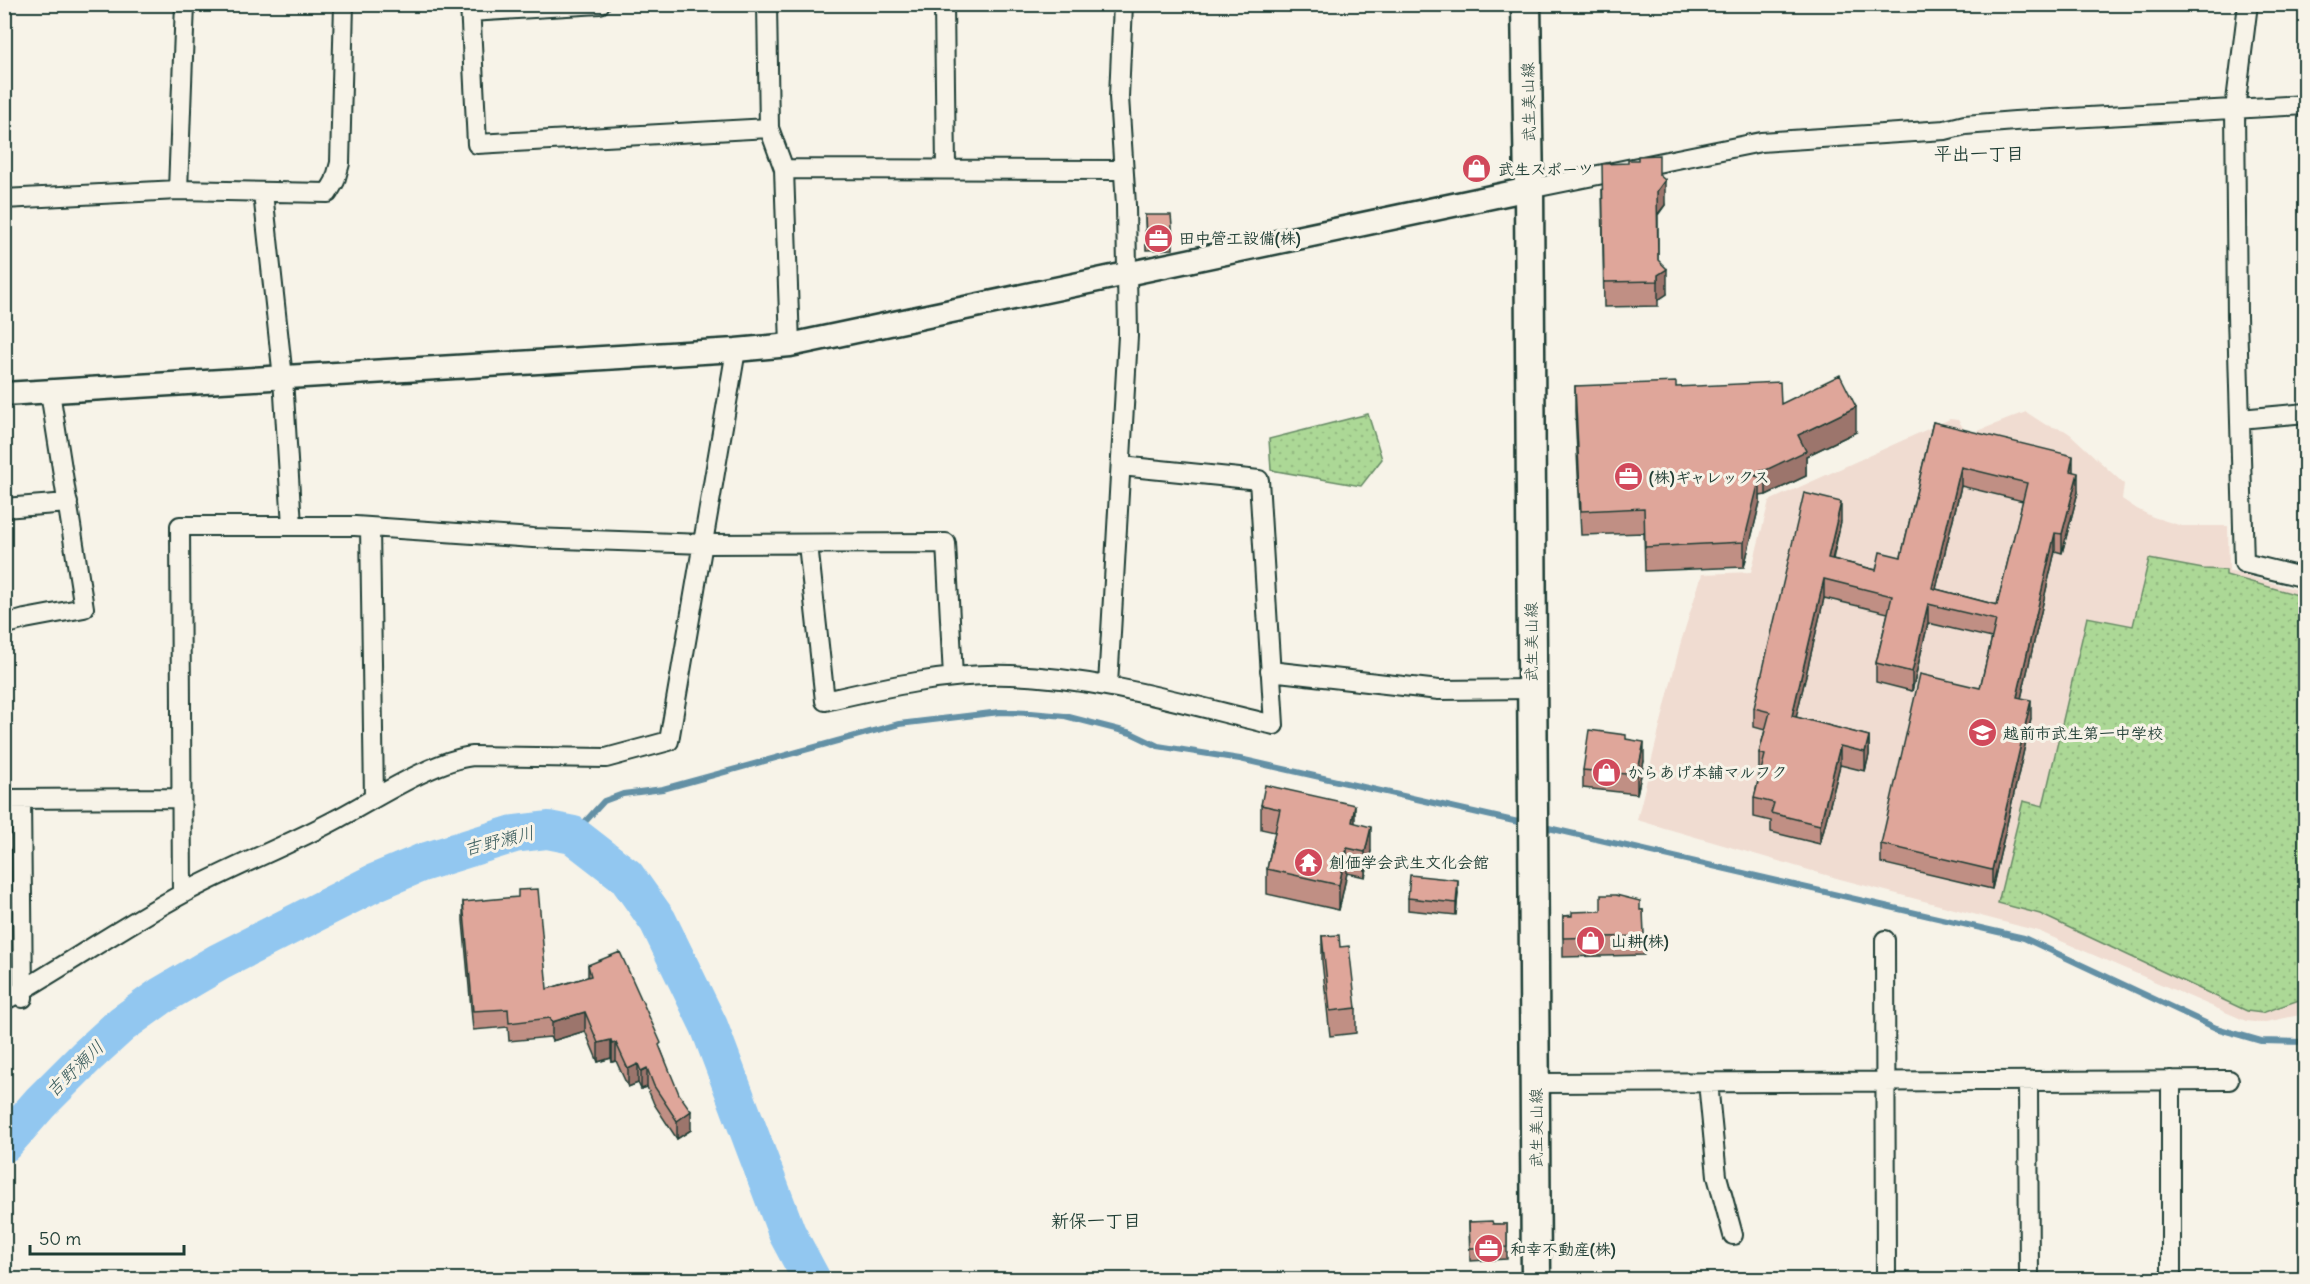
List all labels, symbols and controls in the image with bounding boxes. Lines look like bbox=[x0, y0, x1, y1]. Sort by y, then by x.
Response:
street label: 武生美山線 bbox=[1517, 62, 1539, 142]
district label: 平出一丁目 bbox=[1934, 142, 2024, 165]
shop icon: 武生スポーツ bbox=[1461, 153, 1493, 185]
place label: 武生スポーツ bbox=[1498, 159, 1594, 179]
office icon: 田中管工設備(株) bbox=[1142, 222, 1174, 254]
place label: 田中管工設備(株) bbox=[1179, 228, 1301, 249]
office icon: (株)ギャレックス bbox=[1612, 461, 1644, 493]
place label: (株)ギャレックス bbox=[1649, 467, 1770, 488]
street label: 武生美山線 bbox=[1521, 602, 1541, 682]
school or university icon: 越前市武生第一中学校 bbox=[1966, 717, 1998, 749]
place label: 越前市武生第一中学校 bbox=[2003, 723, 2163, 743]
shop icon: からあげ本舗マルフク bbox=[1590, 756, 1622, 788]
place label: からあげ本舗マルフク bbox=[1627, 762, 1787, 782]
water label: 吉野瀬川 bbox=[461, 821, 537, 860]
temple icon: 創価学会武生文化会館 bbox=[1292, 846, 1324, 878]
place label: 創価学会武生文化会館 bbox=[1329, 852, 1489, 872]
shop icon: 山耕(株) bbox=[1574, 925, 1606, 957]
place label: 山耕(株) bbox=[1611, 931, 1669, 952]
water label: 吉野瀬川 bbox=[41, 1035, 109, 1102]
street label: 武生美山線 bbox=[1526, 1088, 1546, 1168]
district label: 新保一丁目 bbox=[1051, 1209, 1141, 1232]
scale bar bbox=[30, 1218, 184, 1256]
text: 50 m bbox=[39, 1227, 81, 1250]
office icon: 和幸不動産(株) bbox=[1473, 1233, 1505, 1265]
place label: 和幸不動産(株) bbox=[1510, 1239, 1616, 1260]

